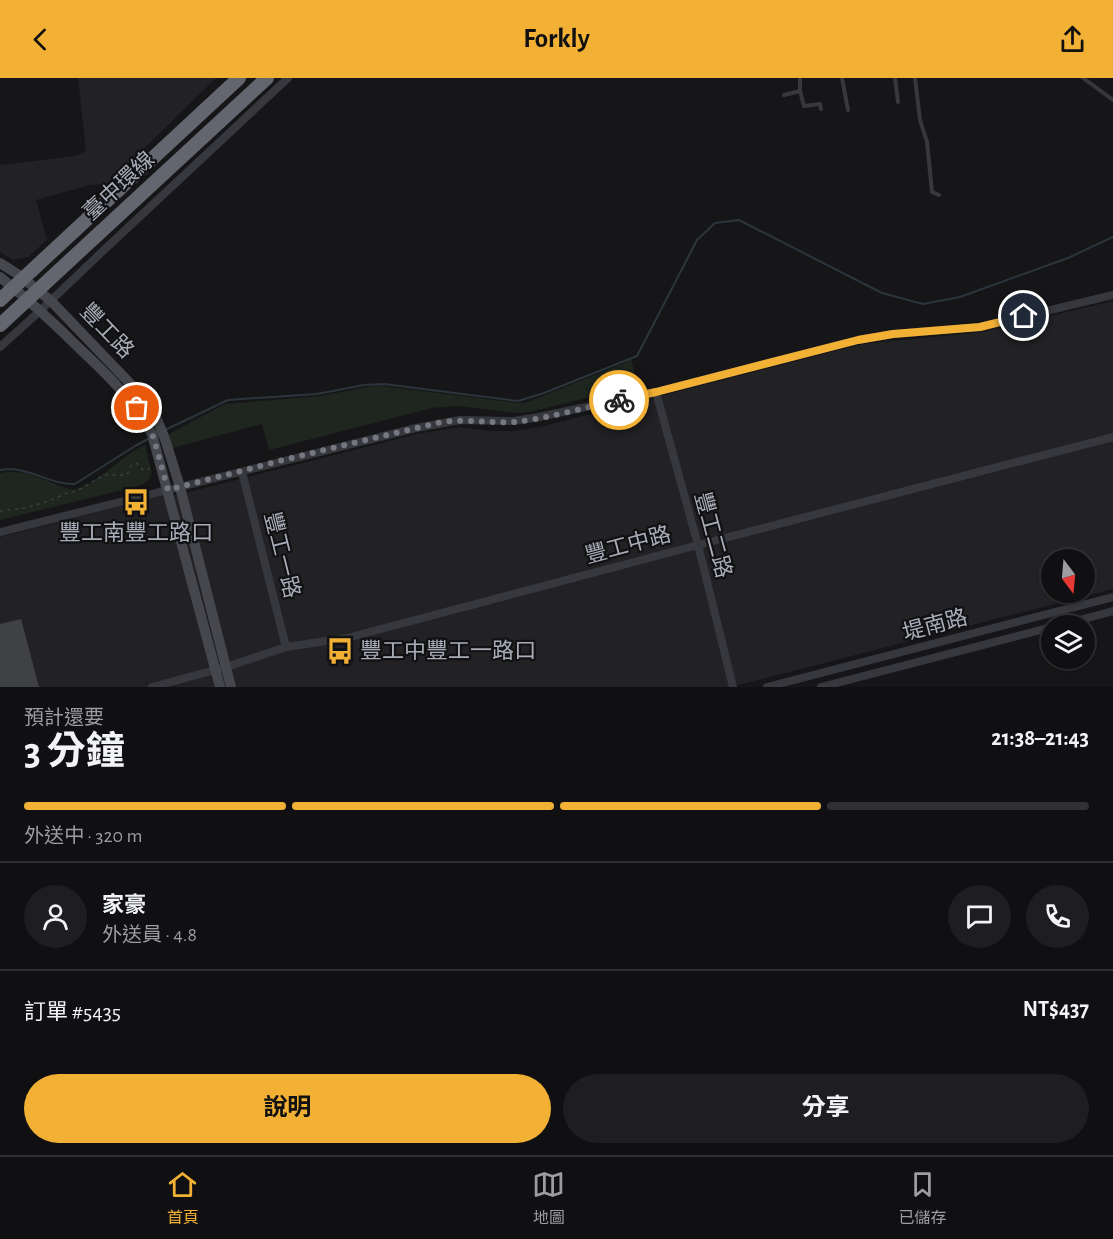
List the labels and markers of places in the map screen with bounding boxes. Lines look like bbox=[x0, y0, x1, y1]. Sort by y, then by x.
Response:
pin bbox=[998, 290, 1049, 341]
pin bbox=[111, 382, 162, 433]
bus stop icon: 豐工南豐工路口 bbox=[121, 487, 151, 517]
place label: 豐工南豐工路口 bbox=[59, 521, 213, 544]
bus stop icon: 豐工中豐工一路口 bbox=[325, 636, 355, 666]
place label: 豐工中豐工一路口 bbox=[360, 639, 536, 662]

